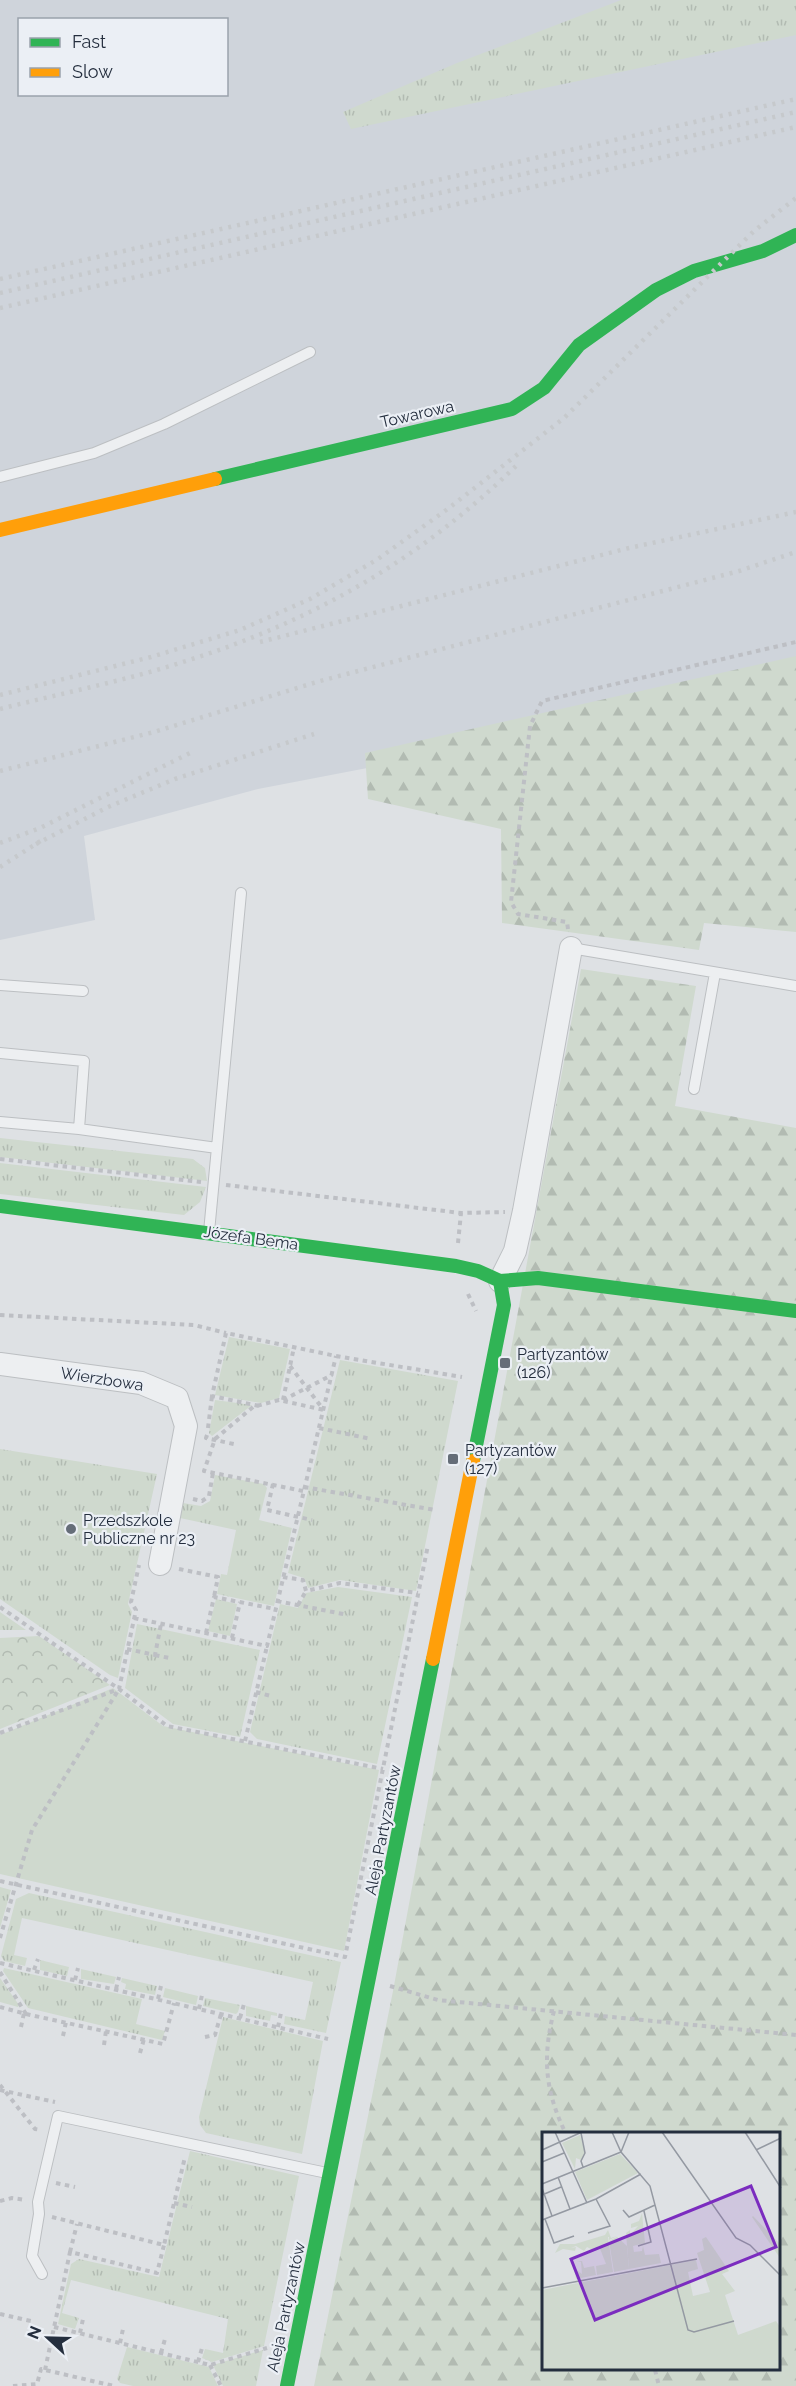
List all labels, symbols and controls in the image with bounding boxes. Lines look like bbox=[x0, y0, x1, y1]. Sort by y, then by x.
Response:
legend bbox=[18, 18, 228, 96]
text: Fast bbox=[72, 31, 106, 52]
text: Slow bbox=[72, 61, 113, 82]
street label: Towarowa bbox=[378, 396, 456, 432]
street label: Józefa Bema bbox=[202, 1222, 300, 1254]
place label: Partyzantów (126) bbox=[517, 1345, 609, 1382]
marker: Partyzantów (126) bbox=[498, 1356, 512, 1370]
street label: Wierzbowa bbox=[59, 1363, 145, 1395]
place label: Partyzantów (127) bbox=[465, 1441, 557, 1478]
marker: Partyzantów (127) bbox=[446, 1452, 460, 1466]
place label: Przedszkole Publiczne nr 23 bbox=[83, 1511, 195, 1548]
marker: Przedszkole Publiczne nr 23 bbox=[64, 1522, 78, 1536]
street label: Aleja Partyzantów bbox=[361, 1763, 405, 1897]
inset map bbox=[542, 2132, 781, 2371]
street label: Aleja Partyzantów bbox=[263, 2240, 309, 2374]
north arrow bbox=[18, 2308, 78, 2368]
text: N bbox=[23, 2323, 46, 2342]

